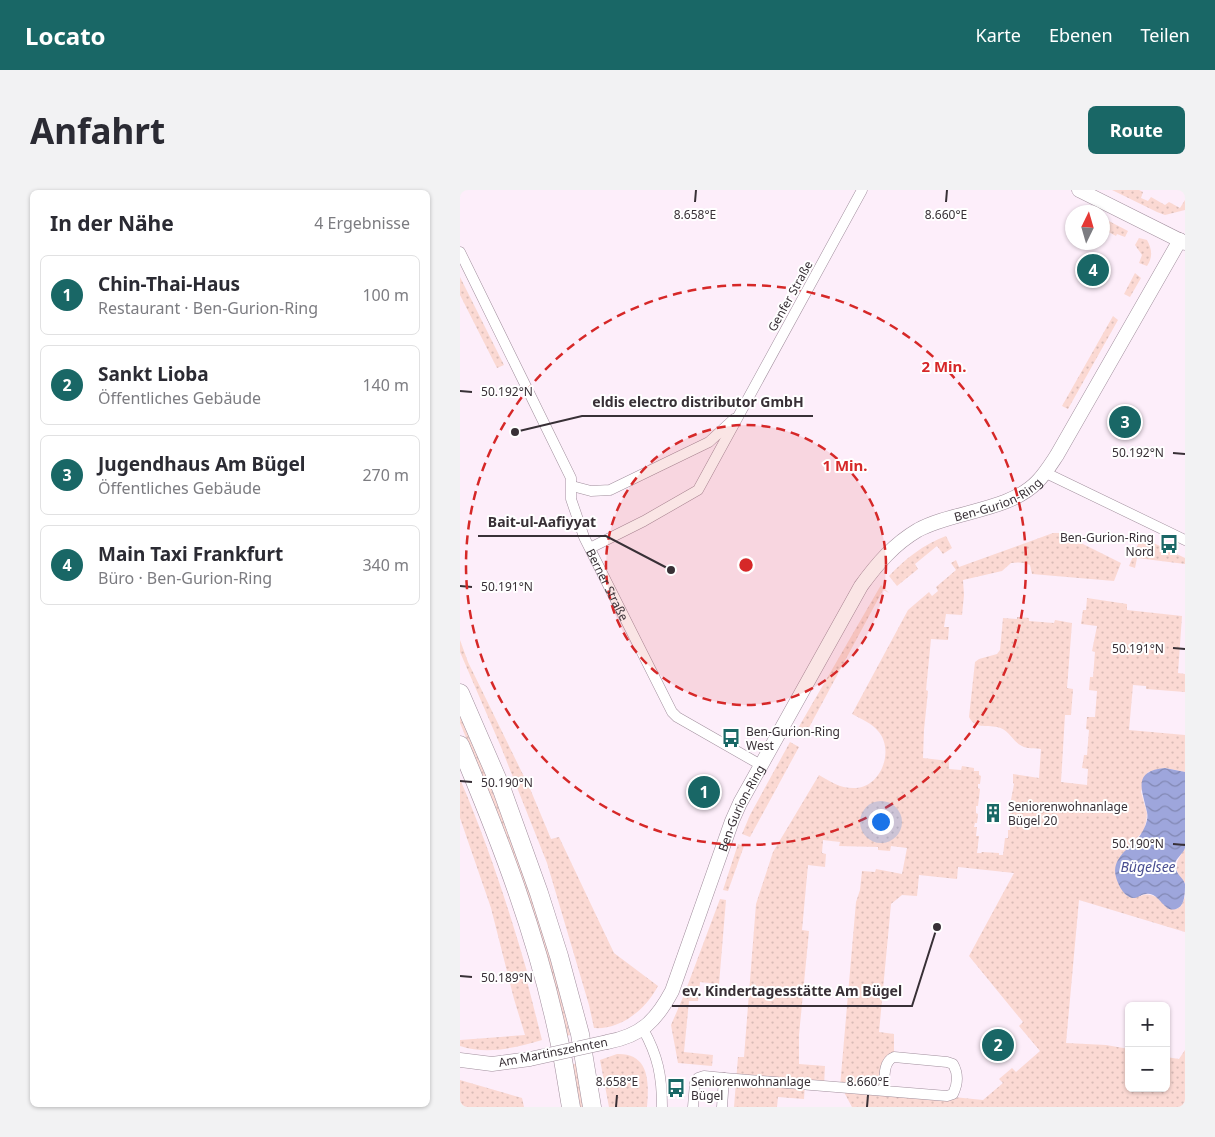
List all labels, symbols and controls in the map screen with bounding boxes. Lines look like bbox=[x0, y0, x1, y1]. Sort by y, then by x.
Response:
text: Locato bbox=[25, 19, 106, 52]
text: Karte bbox=[976, 23, 1021, 47]
text: Ebenen bbox=[1049, 23, 1113, 47]
text: Teilen bbox=[1141, 23, 1190, 47]
button: Route bbox=[1088, 106, 1185, 154]
text: Anfahrt bbox=[30, 107, 165, 154]
north arrow bbox=[1065, 205, 1110, 250]
text: 8.658°E bbox=[674, 206, 716, 223]
text: 8.660°E bbox=[925, 206, 967, 223]
text: In der Nähe bbox=[50, 209, 174, 237]
text: 4 Ergebnisse bbox=[314, 212, 410, 234]
pin: 4 bbox=[1077, 251, 1109, 289]
street label: Genfer Straße bbox=[764, 257, 817, 334]
text: Chin-Thai-Haus bbox=[98, 271, 240, 297]
text: 1 bbox=[62, 284, 72, 306]
text: 100 m bbox=[362, 284, 409, 306]
text: Restaurant · Ben-Gurion-Ring bbox=[98, 297, 318, 319]
text: 2 Min. bbox=[921, 356, 967, 376]
text: Sankt Lioba bbox=[98, 361, 209, 387]
text: 2 bbox=[62, 374, 72, 396]
text: 140 m bbox=[362, 374, 409, 396]
text: 50.192°N bbox=[481, 383, 533, 400]
text: Öffentliches Gebäude bbox=[98, 387, 261, 409]
callout: eldis electro distributor GmbH bbox=[582, 387, 813, 416]
text: eldis electro distributor GmbH bbox=[592, 392, 804, 411]
pin: 3 bbox=[1109, 403, 1141, 441]
text: 50.192°N bbox=[1112, 444, 1164, 461]
text: Jugendhaus Am Bügel bbox=[98, 451, 306, 477]
text: 1 Min. bbox=[822, 455, 868, 475]
text: 3 bbox=[62, 464, 72, 486]
text: 270 m bbox=[362, 464, 409, 486]
street label: Ben-Gurion-Ring bbox=[952, 474, 1045, 525]
text: Öffentliches Gebäude bbox=[98, 477, 261, 499]
callout: Bait-ul-Aafiyyat bbox=[478, 507, 606, 536]
text: Bait-ul-Aafiyyat bbox=[488, 512, 596, 531]
place label: Ben-Gurion-Ring Nord bbox=[1060, 529, 1154, 560]
bus stop icon: Ben-Gurion-Ring Nord bbox=[1158, 533, 1180, 555]
text: Main Taxi Frankfurt bbox=[98, 541, 283, 567]
street label: Berner Straße bbox=[583, 545, 633, 624]
text: 4 bbox=[62, 554, 72, 576]
text: 340 m bbox=[362, 554, 409, 576]
centre of rings bbox=[737, 556, 755, 574]
text: Büro · Ben-Gurion-Ring bbox=[98, 567, 272, 589]
text: 50.191°N bbox=[481, 578, 533, 595]
text: 50.191°N bbox=[1112, 640, 1164, 657]
place label: Ben-Gurion-Ring West bbox=[746, 723, 840, 754]
bus stop icon: Ben-Gurion-Ring West bbox=[720, 727, 742, 749]
street label: Ben-Gurion-Ring bbox=[713, 762, 768, 854]
pin: 1 bbox=[688, 773, 720, 811]
text: 50.190°N bbox=[481, 774, 533, 791]
place label: Seniorenwohnanlage Bügel 20 bbox=[1008, 798, 1128, 829]
building icon: Seniorenwohnanlage Bügel 20 bbox=[982, 802, 1004, 824]
your location bbox=[868, 809, 894, 835]
text: 50.190°N bbox=[1112, 835, 1164, 852]
water label: Bügelsee bbox=[1120, 857, 1176, 876]
text: 50.189°N bbox=[481, 969, 533, 986]
callout: ev. Kindertagesstätte Am Bügel bbox=[672, 977, 912, 1006]
text: ev. Kindertagesstätte Am Bügel bbox=[682, 981, 902, 1000]
map controls bbox=[1125, 1002, 1170, 1092]
button: + bbox=[1125, 1002, 1170, 1047]
pin: 2 bbox=[982, 1026, 1014, 1064]
street label: Am Martinszehnten bbox=[497, 1033, 609, 1071]
button: − bbox=[1125, 1047, 1170, 1092]
text: 8.658°E bbox=[596, 1073, 638, 1090]
place label: Seniorenwohnanlage Bügel bbox=[691, 1073, 811, 1104]
text: 8.660°E bbox=[847, 1073, 889, 1090]
bus stop icon: Seniorenwohnanlage Bügel bbox=[665, 1077, 687, 1099]

